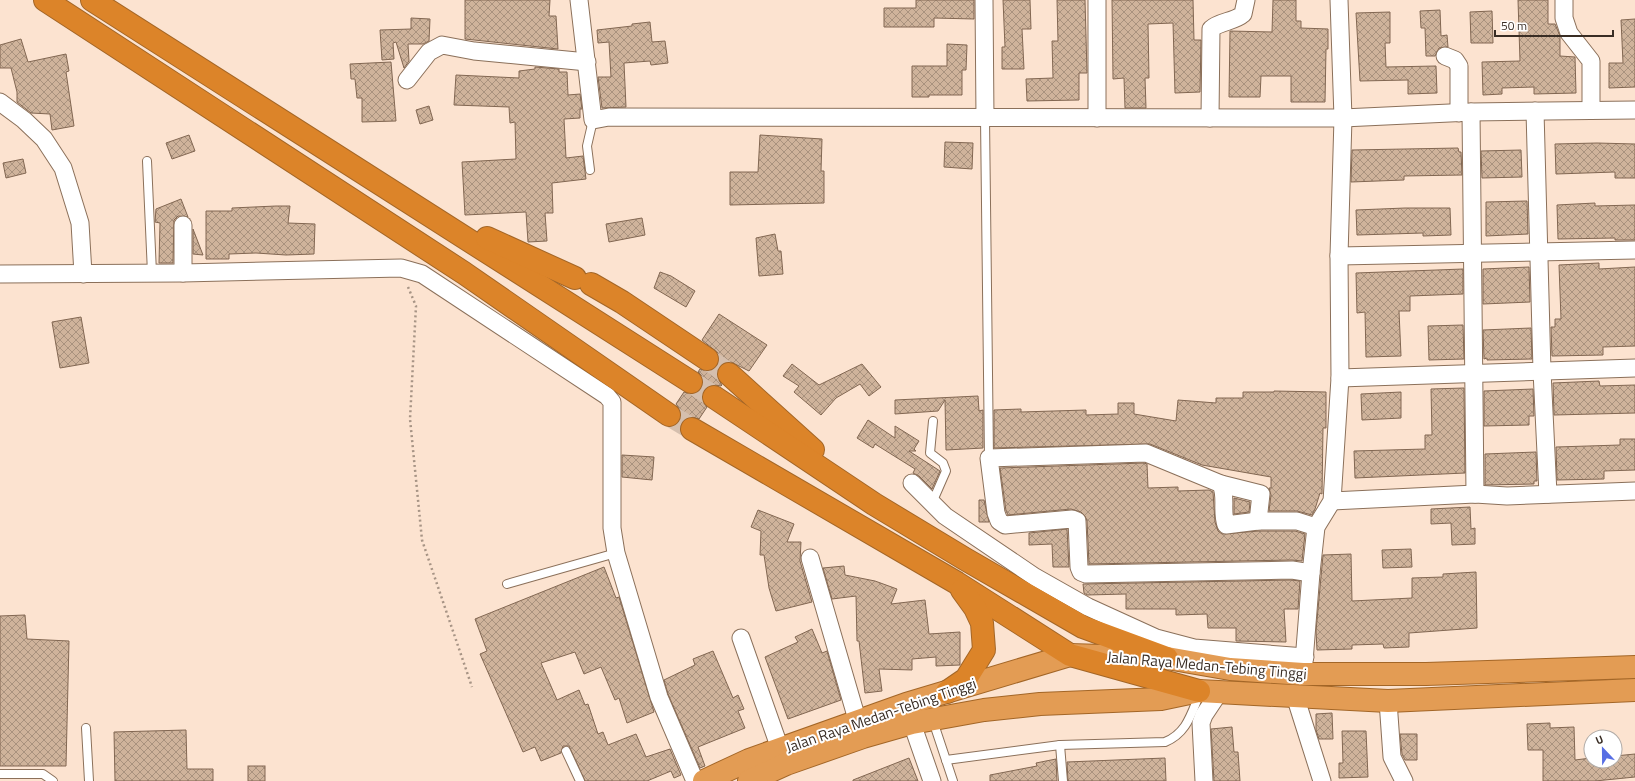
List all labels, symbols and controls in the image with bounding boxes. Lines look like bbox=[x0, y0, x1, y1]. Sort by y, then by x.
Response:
scale bar bbox=[1495, 12, 1613, 38]
text: 50 m bbox=[1501, 16, 1527, 35]
street label: Jalan Raya Medan-Tebing Tinggi bbox=[1106, 645, 1308, 685]
street label: Jalan Raya Medan-Tebing Tinggi bbox=[783, 672, 979, 758]
north arrow bbox=[1583, 729, 1623, 769]
text: U bbox=[1593, 731, 1606, 748]

